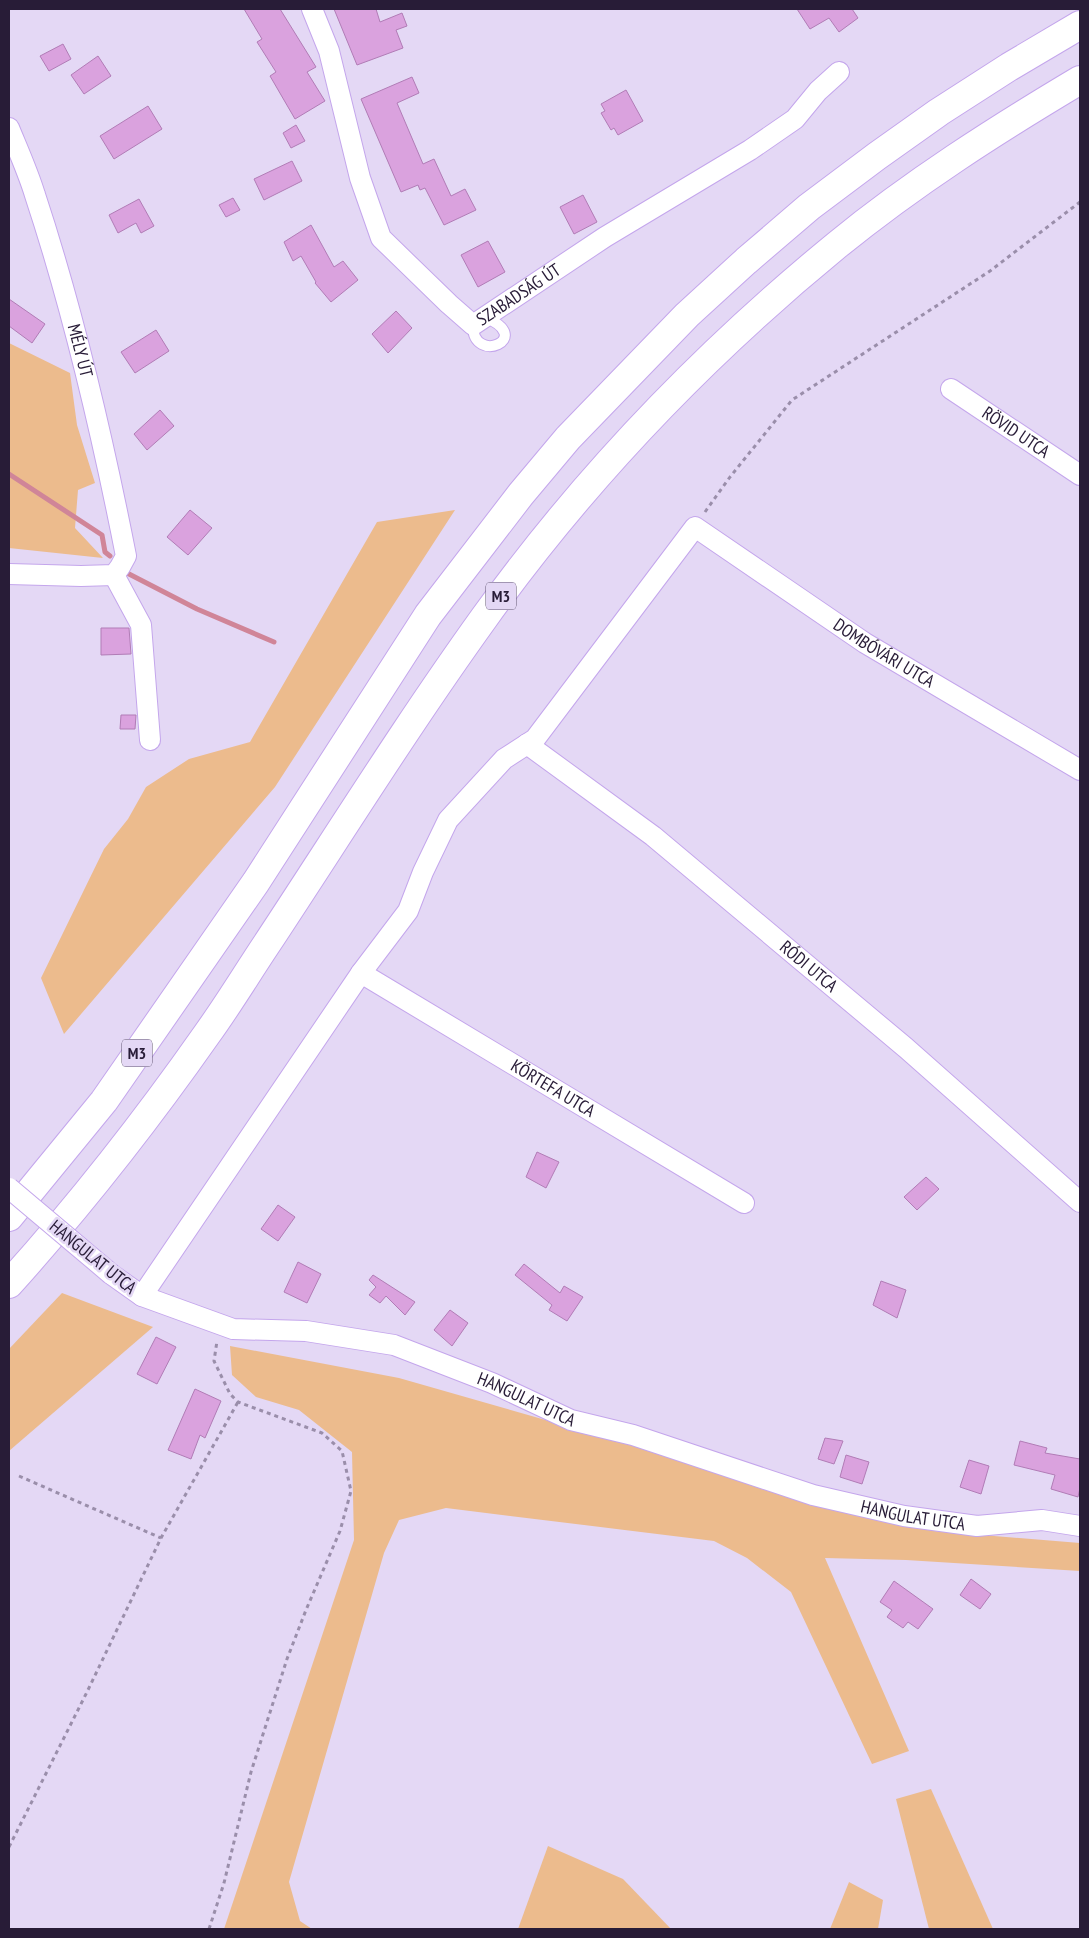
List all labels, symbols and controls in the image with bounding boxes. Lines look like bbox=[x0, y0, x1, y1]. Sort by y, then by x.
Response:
street label: SZABADSÁG ÚT bbox=[472, 258, 565, 330]
street label: MÉLY ÚT bbox=[63, 321, 98, 380]
street label: RÖVID UTCA bbox=[978, 401, 1055, 463]
road number: M3 bbox=[486, 582, 516, 610]
street label: DOMBÓVÁRI UTCA bbox=[829, 613, 939, 693]
street label: RÓDI UTCA bbox=[775, 935, 843, 997]
road number: M3 bbox=[122, 1040, 152, 1066]
street label: KÖRTEFA UTCA bbox=[507, 1054, 600, 1122]
street label: HANGULAT UTCA bbox=[45, 1214, 142, 1299]
street label: HANGULAT UTCA bbox=[474, 1366, 580, 1432]
street label: HANGULAT UTCA bbox=[859, 1494, 967, 1535]

